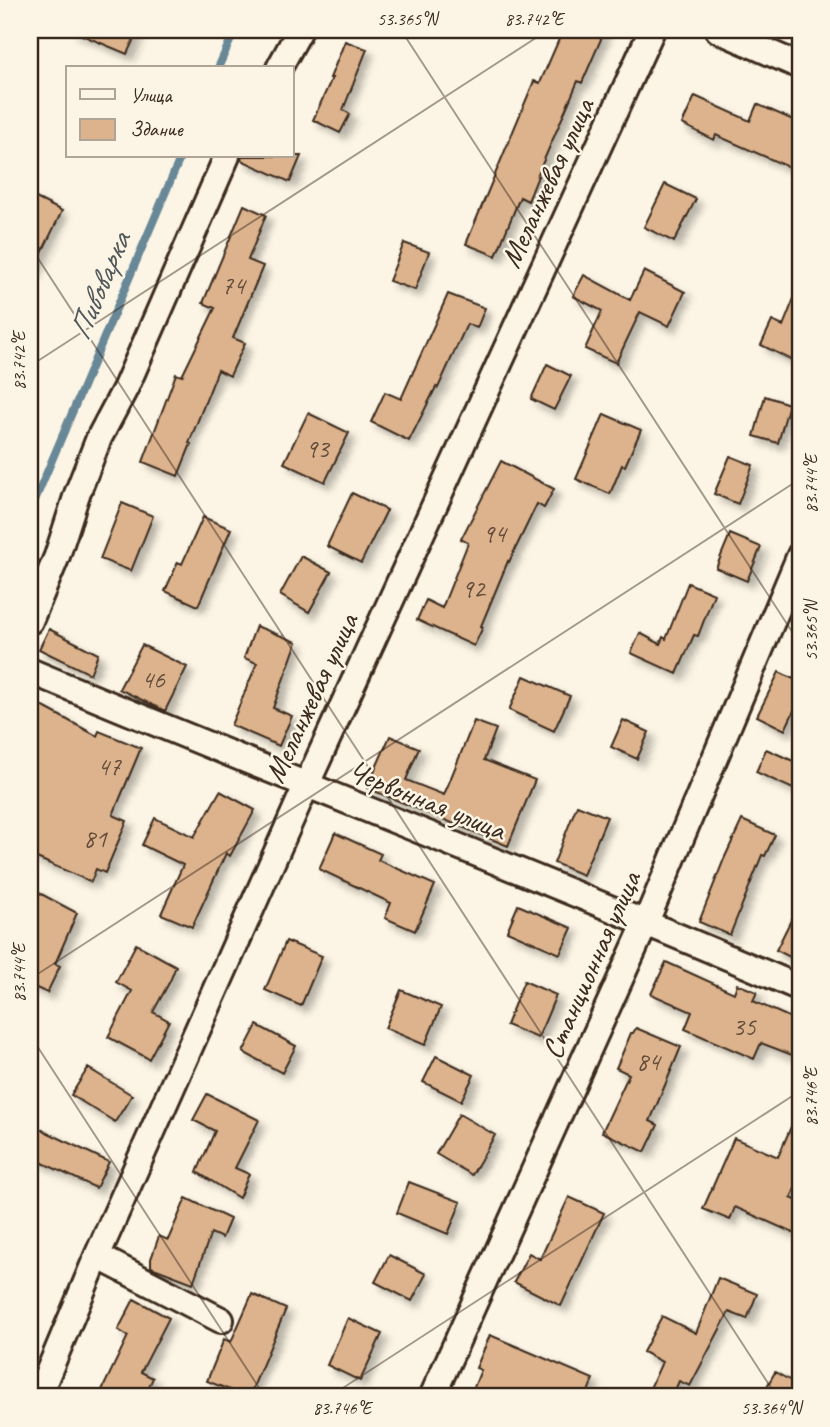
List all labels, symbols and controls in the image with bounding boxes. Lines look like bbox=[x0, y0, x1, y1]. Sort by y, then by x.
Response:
text: 53.365°N bbox=[377, 8, 440, 30]
text: 83.742°E bbox=[505, 8, 566, 30]
legend bbox=[66, 66, 294, 158]
text: Улица bbox=[130, 82, 173, 108]
street label: Меланжевая улица bbox=[491, 91, 604, 274]
text: Здание bbox=[130, 116, 184, 142]
water label: Пивоварка bbox=[59, 224, 141, 346]
house number: 74 bbox=[221, 269, 247, 302]
text: 83.742°E bbox=[8, 329, 30, 390]
house number: 93 bbox=[305, 432, 331, 465]
text: 83.744°E bbox=[800, 452, 822, 513]
house number: 94 bbox=[482, 517, 508, 550]
house number: 92 bbox=[461, 572, 487, 605]
text: 53.365°N bbox=[800, 598, 822, 661]
street label: Меланжевая улица bbox=[255, 606, 368, 789]
house number: 46 bbox=[141, 663, 166, 696]
house number: 47 bbox=[97, 750, 122, 783]
street label: Червонная улица bbox=[343, 751, 513, 849]
house number: 81 bbox=[83, 822, 108, 855]
street label: Станционная улица bbox=[533, 864, 650, 1065]
text: 83.744°E bbox=[8, 941, 30, 1002]
house number: 35 bbox=[732, 1010, 757, 1043]
house number: 84 bbox=[636, 1045, 662, 1078]
text: 83.746°E bbox=[800, 1065, 822, 1126]
text: 83.746°E bbox=[313, 1397, 374, 1419]
text: 53.364°N bbox=[741, 1397, 804, 1419]

